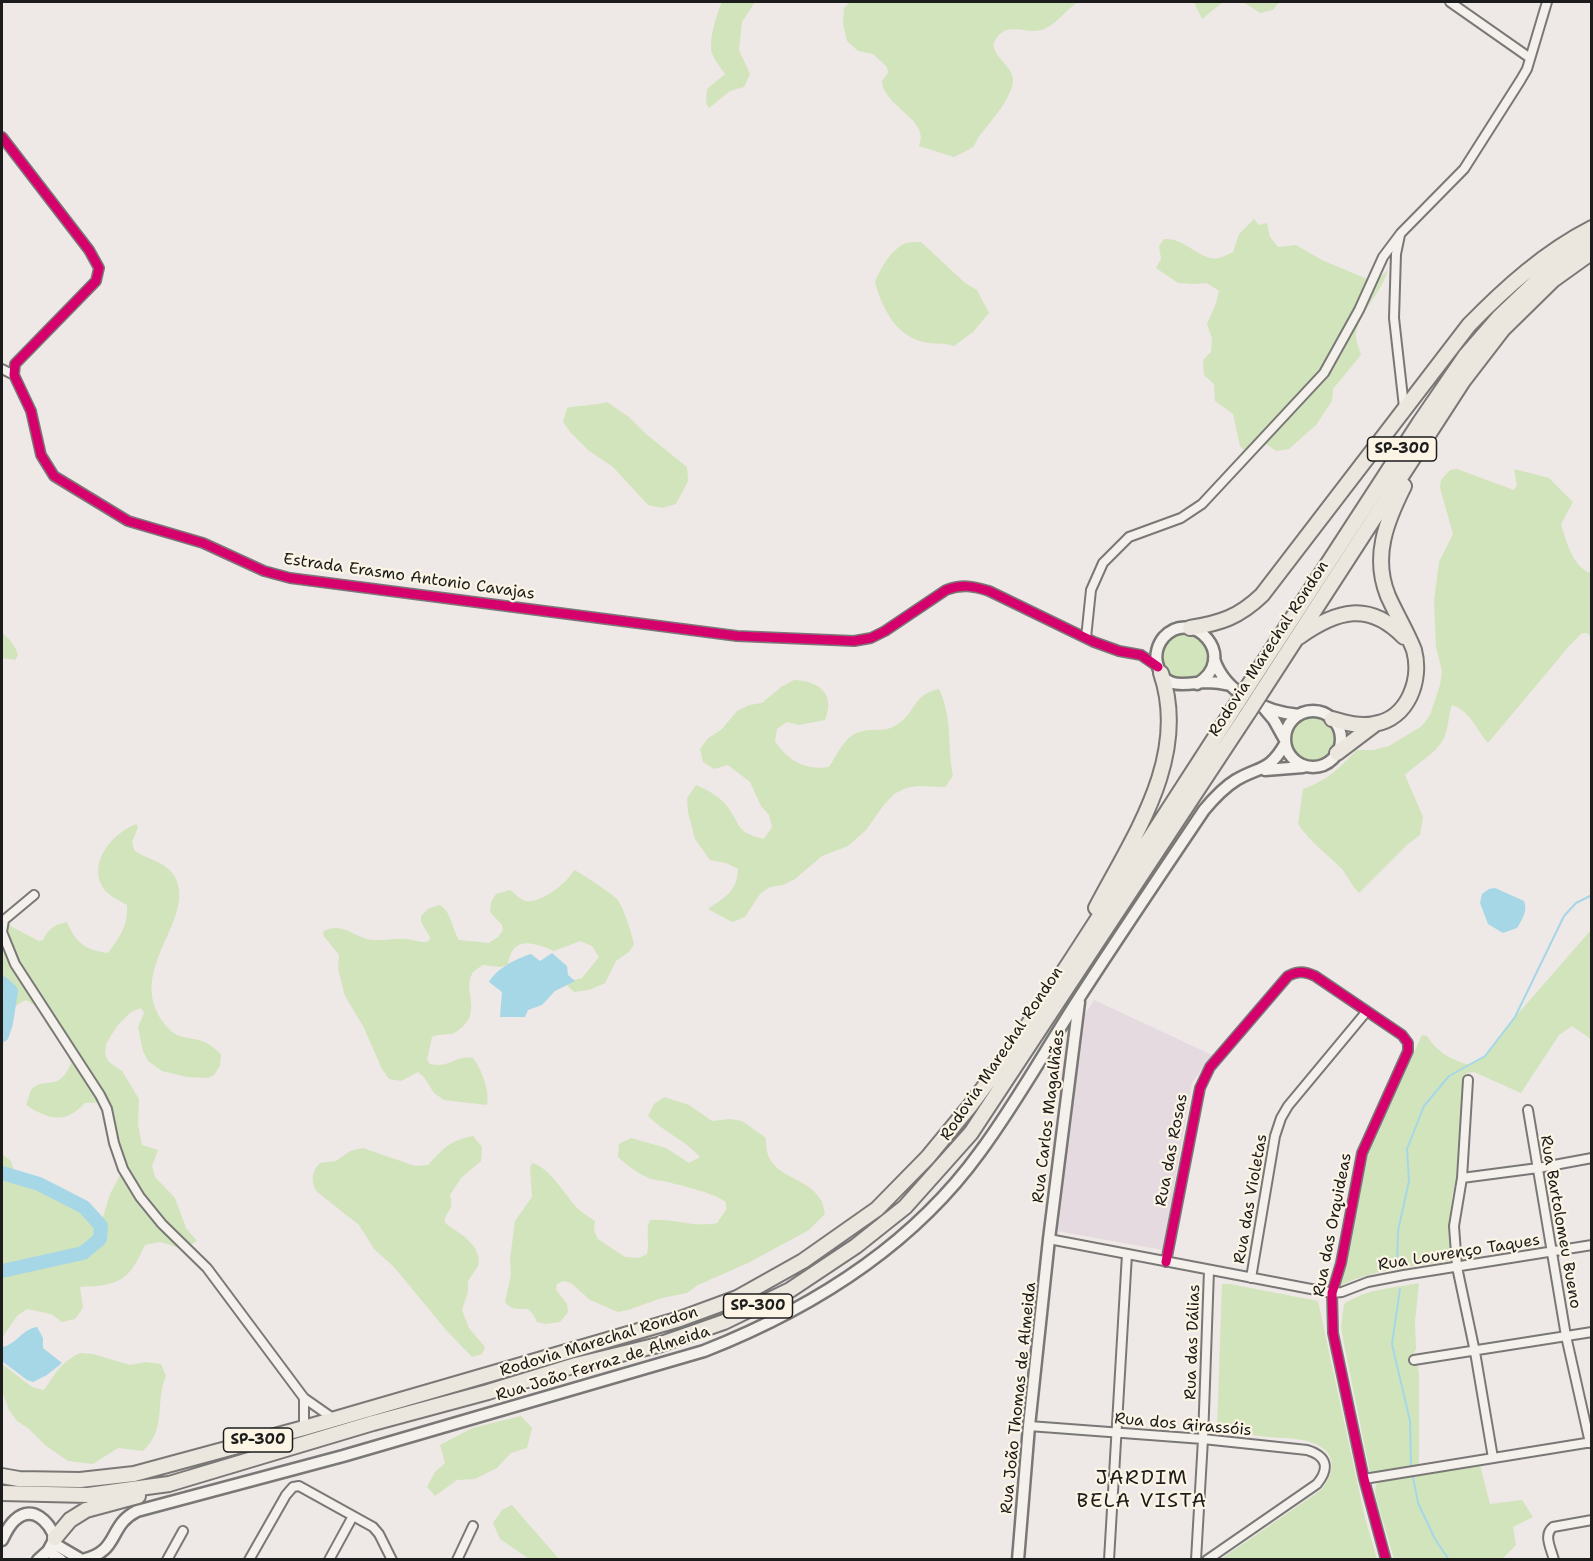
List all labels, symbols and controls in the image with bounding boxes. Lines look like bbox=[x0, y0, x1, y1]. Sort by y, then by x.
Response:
road number: SP-300 bbox=[1368, 437, 1436, 461]
street label: Estrada Erasmo Antonio Cavajas bbox=[282, 550, 536, 604]
street label: Rodovia Marechal Rondon bbox=[1205, 557, 1333, 741]
street label: Rodovia Marechal Rondon bbox=[937, 963, 1067, 1145]
street label: Rua Carlos Magalhães bbox=[1029, 1028, 1069, 1204]
street label: Rua das Rosas bbox=[1152, 1092, 1192, 1208]
street label: Rua das Violetas bbox=[1230, 1133, 1272, 1265]
street label: Rua Bartolomeu Bueno bbox=[1535, 1134, 1585, 1310]
street label: Rua das Orquideas bbox=[1310, 1151, 1356, 1299]
street label: Rua Lourenço Taques bbox=[1377, 1231, 1541, 1275]
street label: Rua João Thomas de Almeida bbox=[997, 1281, 1041, 1515]
street label: Rua das Dálias bbox=[1181, 1284, 1205, 1400]
road number: SP-300 bbox=[724, 1294, 792, 1318]
street label: Rodovia Marechal Rondon bbox=[498, 1303, 700, 1381]
street label: Rua João Ferraz de Almeida bbox=[494, 1322, 712, 1406]
street label: Rua dos Girassóis bbox=[1114, 1409, 1252, 1441]
road number: SP-300 bbox=[224, 1428, 292, 1452]
district label: JARDIM BELA VISTA bbox=[1077, 1467, 1207, 1514]

